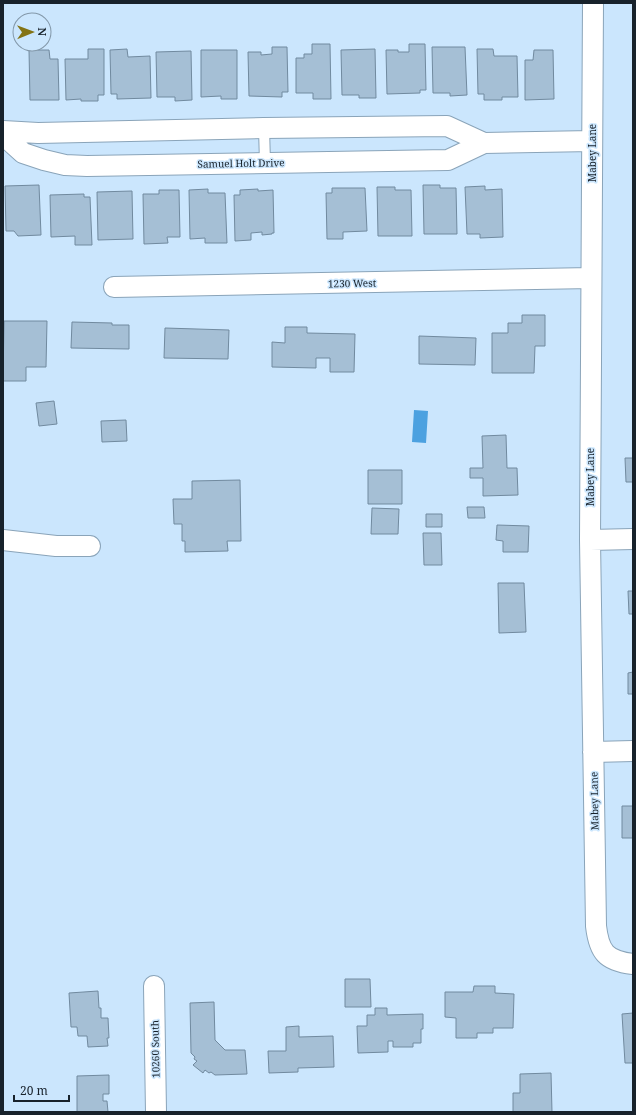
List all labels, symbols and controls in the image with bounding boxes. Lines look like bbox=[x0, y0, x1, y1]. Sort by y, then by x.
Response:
north arrow bbox=[12, 12, 52, 52]
text: N bbox=[35, 27, 50, 37]
street label: Mabey Lane bbox=[585, 124, 599, 182]
street label: Samuel Holt Drive bbox=[197, 155, 285, 171]
street label: 1230 West bbox=[328, 276, 377, 290]
street label: Mabey Lane bbox=[583, 448, 597, 506]
street label: Mabey Lane bbox=[586, 772, 602, 830]
street label: 10260 South bbox=[147, 1019, 163, 1078]
scale bar bbox=[14, 1077, 69, 1103]
text: 20 m bbox=[20, 1082, 48, 1099]

